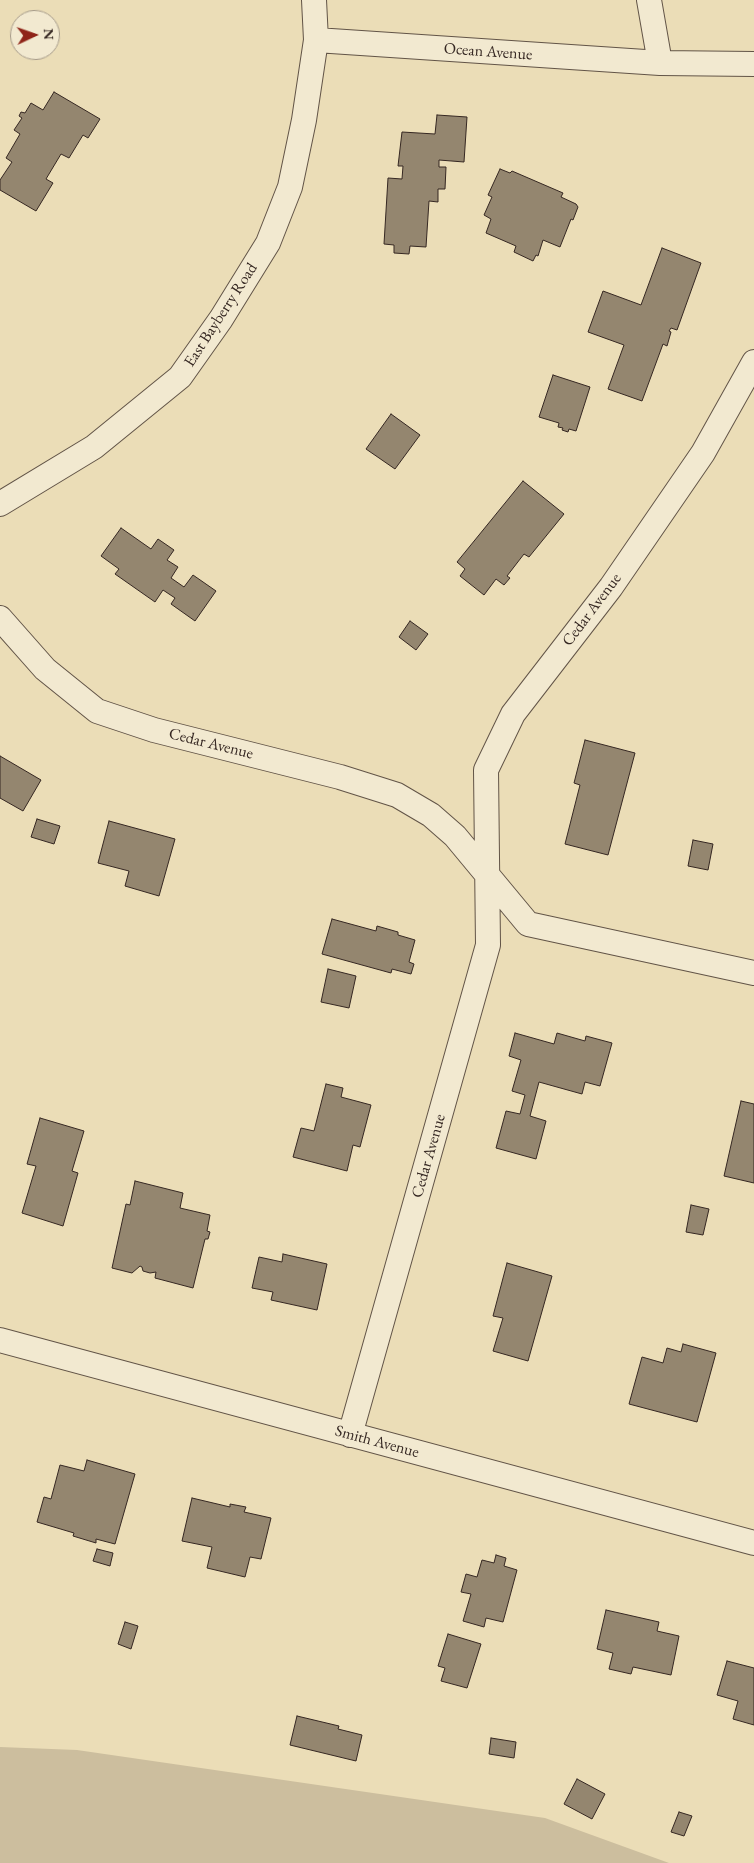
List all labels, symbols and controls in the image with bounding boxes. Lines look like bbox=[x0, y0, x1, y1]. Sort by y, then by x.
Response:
north arrow bbox=[10, 10, 60, 60]
text: N bbox=[40, 28, 58, 40]
street label: Ocean Avenue bbox=[443, 39, 533, 65]
street label: East Bayberry Road bbox=[180, 259, 262, 371]
street label: Cedar Avenue bbox=[558, 570, 626, 650]
street label: Cedar Avenue bbox=[167, 724, 255, 764]
street label: Cedar Avenue bbox=[408, 1112, 450, 1200]
street label: Smith Avenue bbox=[333, 1422, 421, 1462]

